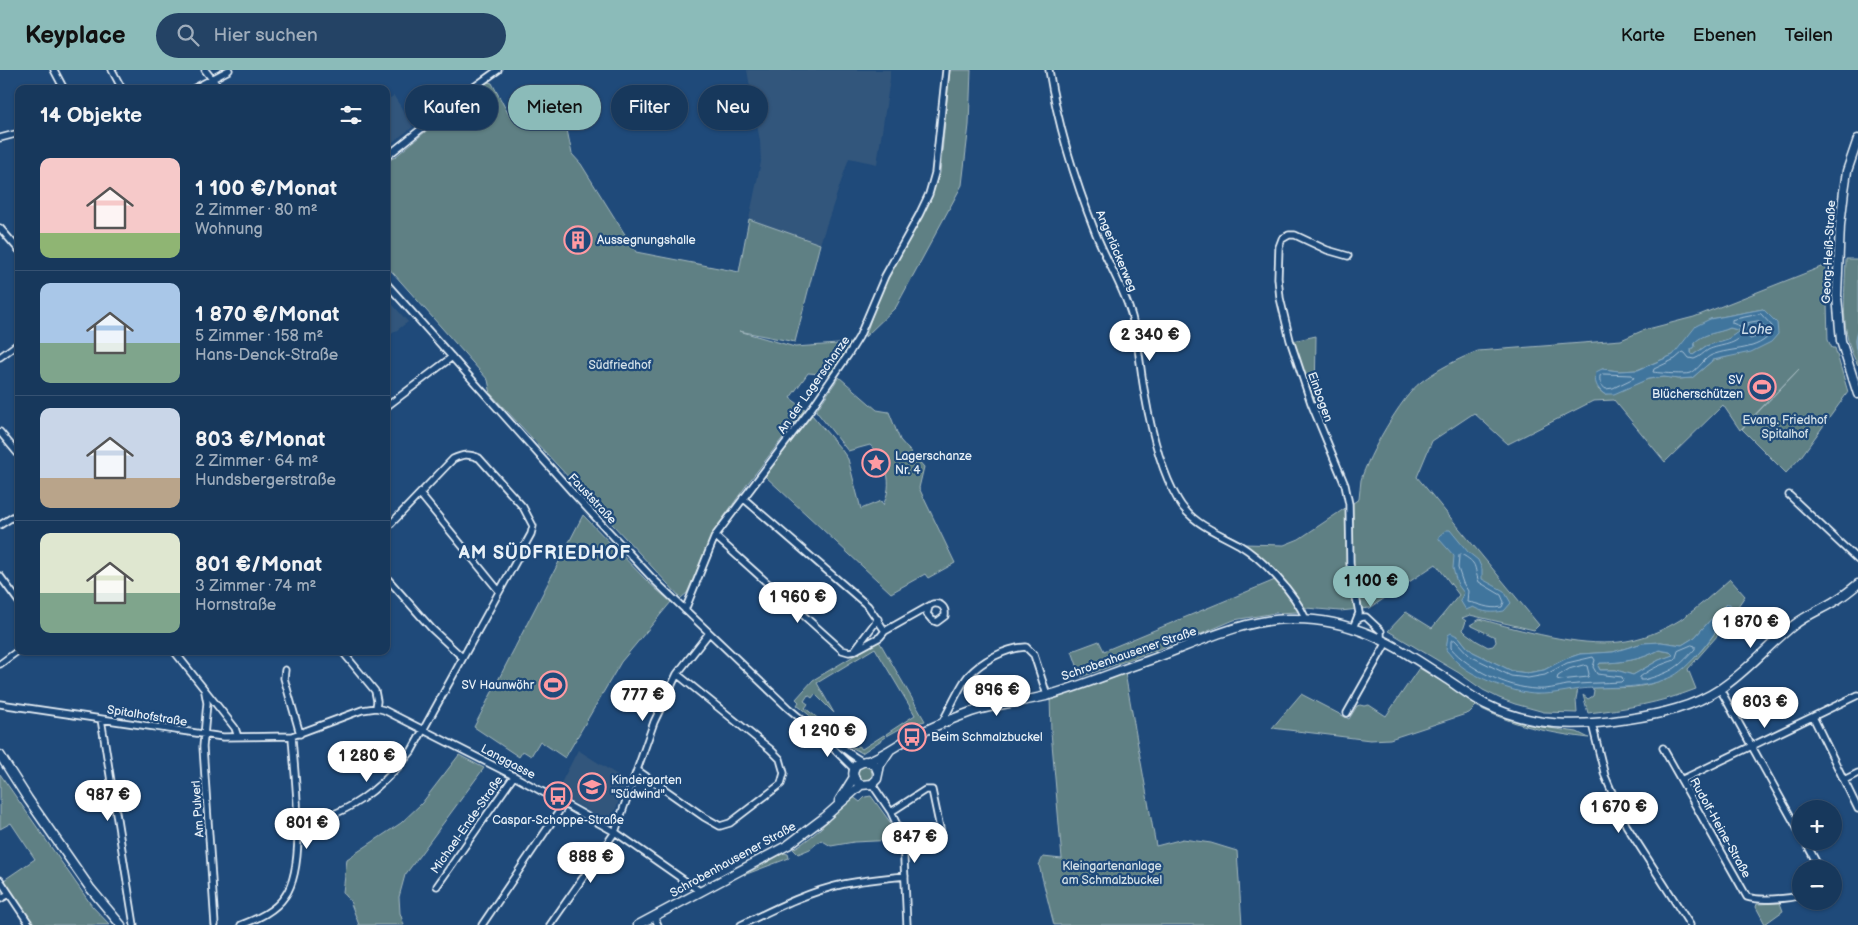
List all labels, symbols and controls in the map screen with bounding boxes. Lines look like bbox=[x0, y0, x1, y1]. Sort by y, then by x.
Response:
search box bbox=[156, 13, 506, 58]
text: Keyplace bbox=[25, 21, 126, 50]
icon: search bbox=[174, 21, 202, 49]
text: Hier suchen bbox=[214, 24, 318, 47]
text: Karte bbox=[1621, 25, 1665, 46]
text: Ebenen bbox=[1693, 25, 1756, 46]
text: Teilen bbox=[1784, 25, 1833, 46]
chip: Kaufen bbox=[405, 85, 498, 130]
chip: Mieten bbox=[508, 85, 601, 130]
chip: Filter bbox=[611, 85, 688, 130]
chip: Neu bbox=[698, 85, 768, 130]
icon: filters bbox=[337, 101, 365, 129]
text: 14 Objekte bbox=[40, 103, 142, 128]
text: 1 100 €/Monat bbox=[195, 176, 337, 201]
icon: home bbox=[80, 178, 140, 238]
street label: Georg-Heiß-Straße bbox=[1819, 200, 1839, 304]
text: 2 Zimmer · 80 m² bbox=[195, 201, 318, 220]
street label: Angerläckerweg bbox=[1092, 208, 1140, 294]
text: Wohnung bbox=[195, 220, 263, 239]
building icon: Aussegnungshalle bbox=[563, 225, 593, 255]
place label: Aussegnungshalle bbox=[597, 233, 696, 248]
text: 1 870 €/Monat bbox=[195, 302, 339, 327]
icon: home bbox=[80, 303, 140, 363]
pin: 2 340 € bbox=[1104, 320, 1196, 362]
water label: Lohe bbox=[1741, 321, 1773, 338]
text: 2 340 € bbox=[1120, 326, 1180, 345]
text: 5 Zimmer · 158 m² bbox=[195, 327, 323, 346]
street label: An der Lagerschanze bbox=[775, 333, 853, 437]
text: Hans-Denck-Straße bbox=[195, 346, 338, 365]
park label: Südfriedhof bbox=[589, 358, 652, 373]
street label: Einbogen bbox=[1304, 370, 1336, 424]
sports icon: SV Blücherschützen bbox=[1747, 372, 1777, 402]
place label: SV Blücherschützen bbox=[1652, 373, 1744, 402]
park label: Evang. Friedhof Spitalhof bbox=[1743, 413, 1828, 442]
text: 803 €/Monat bbox=[195, 427, 325, 452]
icon: home bbox=[80, 428, 140, 488]
place icon: Lagerschanze Nr. 4 bbox=[861, 448, 891, 478]
place label: Lagerschanze Nr. 4 bbox=[895, 449, 972, 478]
text: 2 Zimmer · 64 m² bbox=[195, 452, 318, 471]
street label: Fauststraße bbox=[565, 470, 619, 528]
text: Hundsbergerstraße bbox=[195, 471, 336, 490]
district label: AM SÜDFRIEDHOF bbox=[458, 542, 631, 564]
text: 801 €/Monat bbox=[195, 552, 322, 577]
icon: home bbox=[80, 553, 140, 613]
pin: 1 100 € bbox=[1325, 566, 1417, 608]
text: 1 100 € bbox=[1344, 572, 1398, 591]
text: 3 Zimmer · 74 m² bbox=[195, 577, 317, 596]
pin: 1 960 € bbox=[752, 582, 844, 624]
text: 1 960 € bbox=[770, 588, 826, 607]
text: Hornstraße bbox=[195, 596, 276, 615]
pin: 1 870 € bbox=[1705, 606, 1797, 649]
text: 1 870 € bbox=[1723, 613, 1779, 632]
street label: Schrobenhausener Straße bbox=[1059, 624, 1199, 684]
sports icon: SV Haunwöhr bbox=[538, 670, 568, 700]
pin: 896 € bbox=[962, 674, 1032, 717]
place label: SV Haunwöhr bbox=[461, 678, 535, 693]
pin: 777 € bbox=[608, 680, 678, 722]
text: 896 € bbox=[974, 681, 1020, 700]
text: 777 € bbox=[622, 686, 664, 705]
pin: 803 € bbox=[1730, 686, 1800, 729]
text: 803 € bbox=[1742, 693, 1788, 712]
street label: Spitalhofstraße bbox=[106, 702, 188, 730]
pin: 1 290 € bbox=[782, 716, 874, 758]
text: 1 290 € bbox=[800, 722, 856, 741]
bus stop icon: Beim Schmalzbuckel bbox=[897, 722, 927, 752]
place label: Beim Schmalzbuckel bbox=[931, 730, 1043, 745]
pin: 1 280 € bbox=[321, 740, 413, 783]
street label: Langgasse bbox=[478, 741, 538, 783]
text: 1 280 € bbox=[339, 747, 395, 766]
school or university icon: Kindergarten "Südwind" bbox=[577, 772, 607, 802]
street label: Michael-Ende-Straße bbox=[428, 773, 506, 877]
place label: Kindergarten "Südwind" bbox=[611, 773, 682, 802]
street label: Rudolf-Heine-Straße bbox=[1686, 775, 1754, 881]
pin: 987 € bbox=[73, 780, 143, 822]
street label: Am Pulverl bbox=[189, 780, 207, 838]
bus stop icon: Caspar-Schoppe-Straße bbox=[543, 781, 573, 811]
text: 987 € bbox=[86, 786, 130, 805]
pin: 1 670 € bbox=[1573, 792, 1665, 834]
text: 1 670 € bbox=[1591, 798, 1647, 817]
map controls bbox=[1792, 800, 1842, 910]
button: + bbox=[1792, 800, 1842, 850]
pin: 801 € bbox=[272, 808, 342, 850]
place label: Caspar-Schoppe-Straße bbox=[492, 813, 624, 828]
text: 801 € bbox=[286, 814, 328, 833]
street label: Schrobenhausener Straße bbox=[667, 819, 799, 901]
pin: 847 € bbox=[880, 822, 950, 864]
text: 847 € bbox=[893, 828, 937, 847]
pin: 888 € bbox=[556, 842, 626, 884]
text: 888 € bbox=[568, 848, 614, 867]
park label: Kleingartenanlage am Schmalzbuckel bbox=[1062, 859, 1162, 888]
button: − bbox=[1792, 860, 1842, 910]

